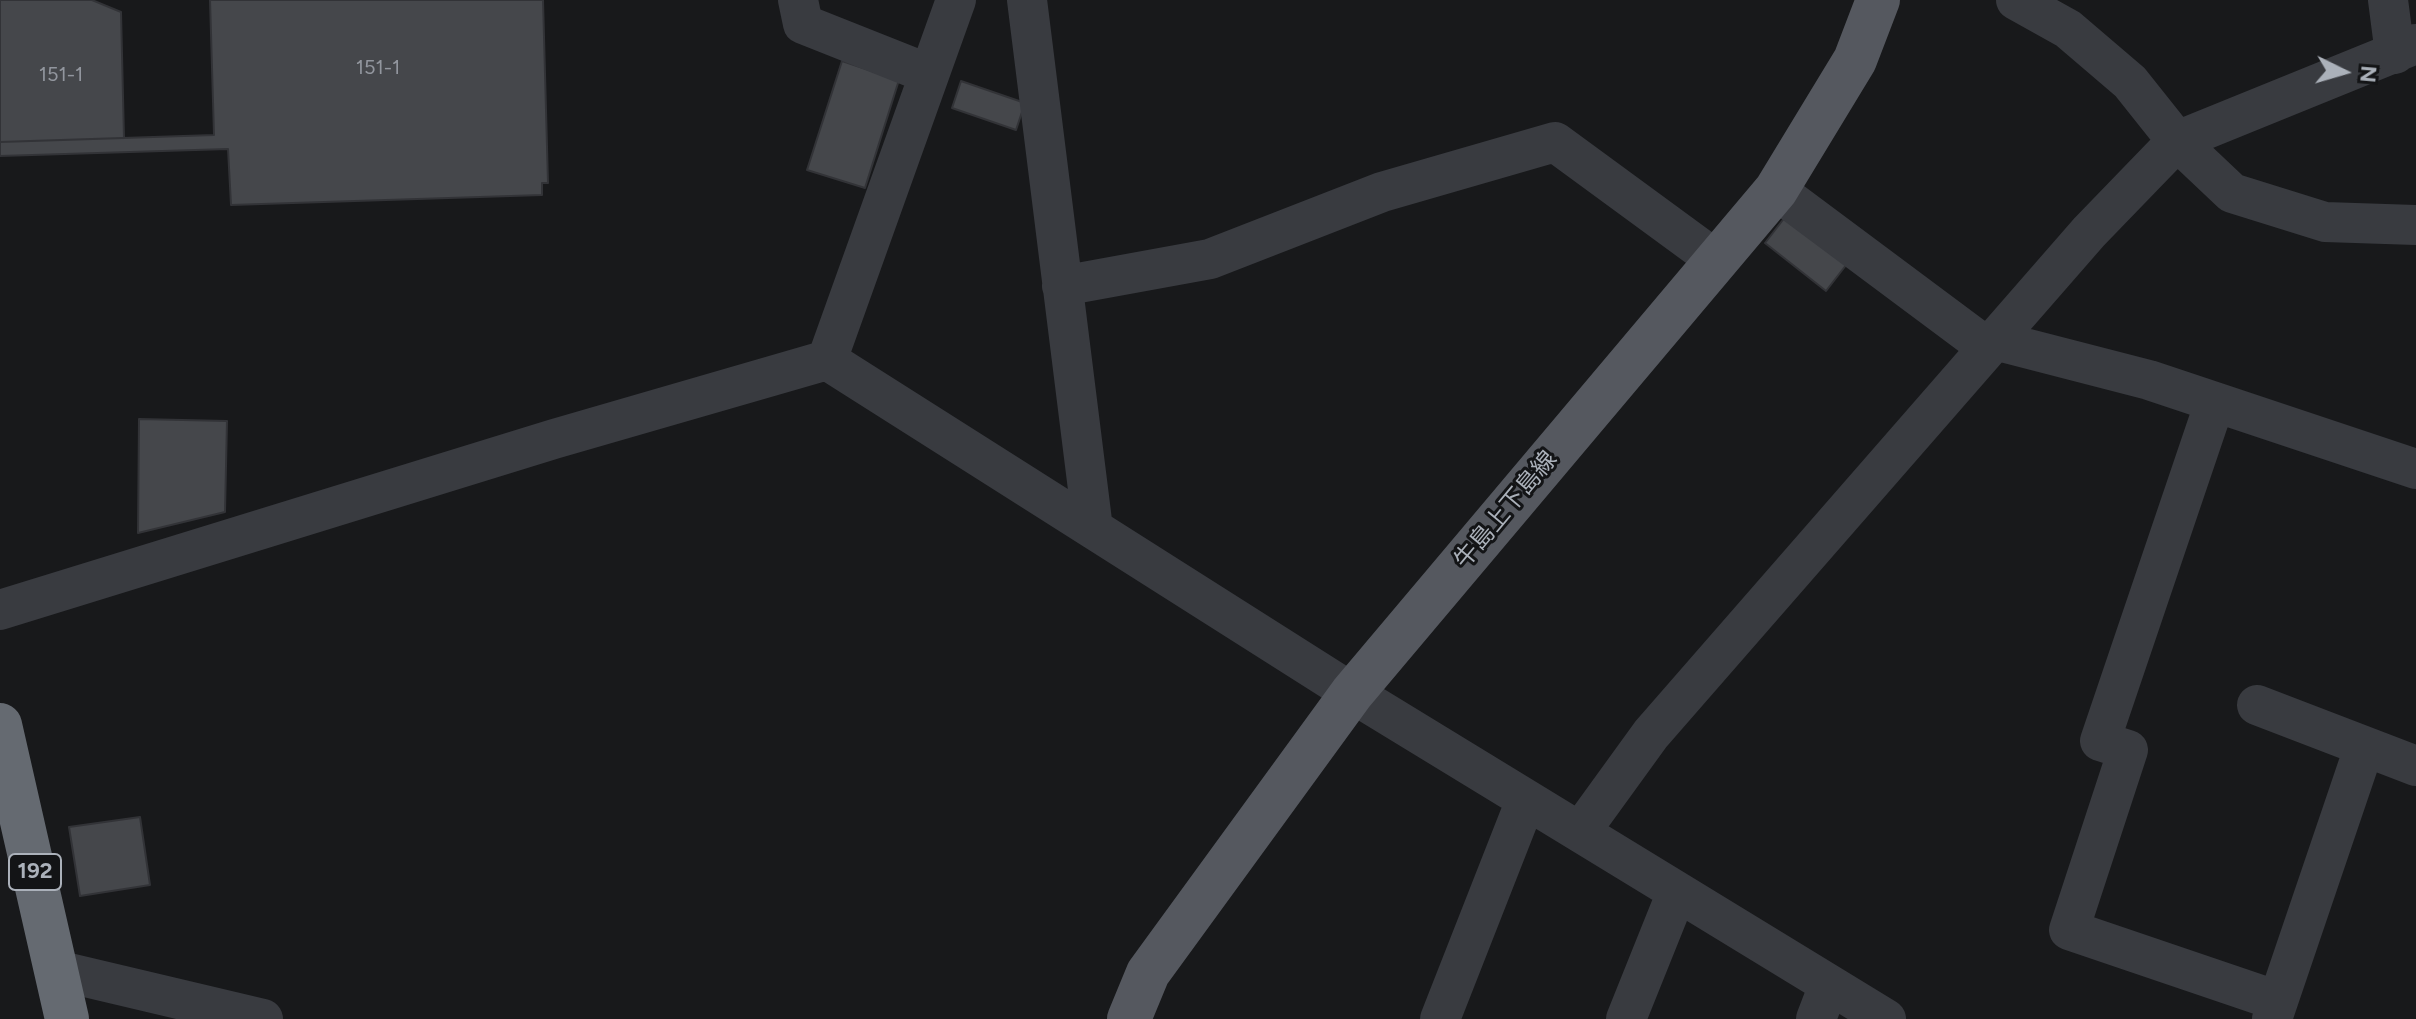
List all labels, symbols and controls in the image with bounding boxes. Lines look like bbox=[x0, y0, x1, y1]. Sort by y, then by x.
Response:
north arrow bbox=[2304, 32, 2384, 112]
house number: 151-1 bbox=[356, 56, 400, 80]
house number: 151-1 bbox=[39, 63, 83, 87]
text: N bbox=[2354, 64, 2383, 84]
street label: 牛島上下島線 bbox=[1449, 446, 1563, 574]
road number: 192 bbox=[9, 854, 61, 890]

